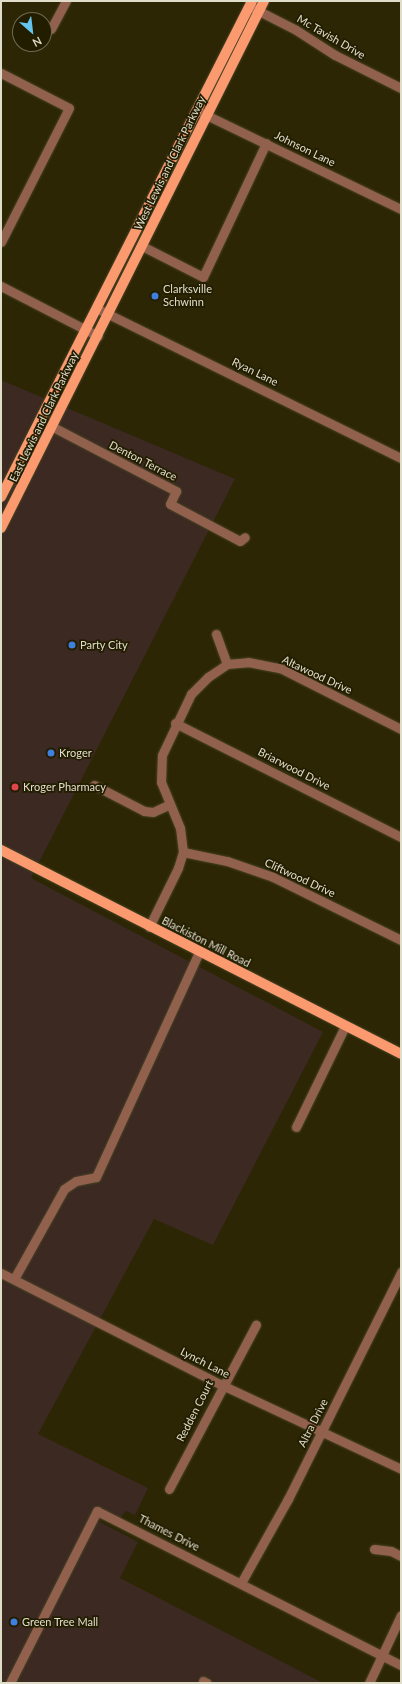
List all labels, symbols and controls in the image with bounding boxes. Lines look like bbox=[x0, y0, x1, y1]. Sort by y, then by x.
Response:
north arrow bbox=[12, 12, 52, 52]
street label: Mc Tavish Drive bbox=[294, 12, 368, 62]
text: N bbox=[31, 34, 44, 50]
street label: West Lewis and Clark Parkway bbox=[132, 94, 208, 232]
street label: Johnson Lane bbox=[272, 129, 338, 169]
place label: Clarksville Schwinn bbox=[163, 283, 212, 309]
marker: Clarksville Schwinn bbox=[150, 291, 160, 301]
street label: East Lewis and Clark Parkway bbox=[7, 350, 81, 484]
street label: Ryan Lane bbox=[230, 355, 280, 389]
street label: Denton Terrace bbox=[107, 438, 179, 484]
place label: Party City bbox=[80, 638, 128, 652]
marker: Party City bbox=[67, 640, 77, 650]
street label: Altawood Drive bbox=[280, 653, 354, 697]
street label: Briarwood Drive bbox=[256, 745, 332, 793]
place label: Kroger bbox=[59, 746, 92, 760]
marker: Kroger bbox=[46, 748, 56, 758]
place label: Kroger Pharmacy bbox=[23, 780, 106, 794]
marker: Kroger Pharmacy bbox=[10, 782, 20, 792]
street label: Cliftwood Drive bbox=[263, 856, 337, 900]
street label: Blackiston Mill Road bbox=[160, 914, 252, 970]
street label: Lynch Lane bbox=[178, 1345, 232, 1381]
street label: Redden Court bbox=[174, 1378, 216, 1444]
street label: Altra Drive bbox=[295, 1397, 331, 1449]
street label: Thames Drive bbox=[136, 1512, 202, 1554]
place label: Green Tree Mall bbox=[22, 1615, 98, 1629]
marker: Green Tree Mall bbox=[9, 1617, 19, 1627]

